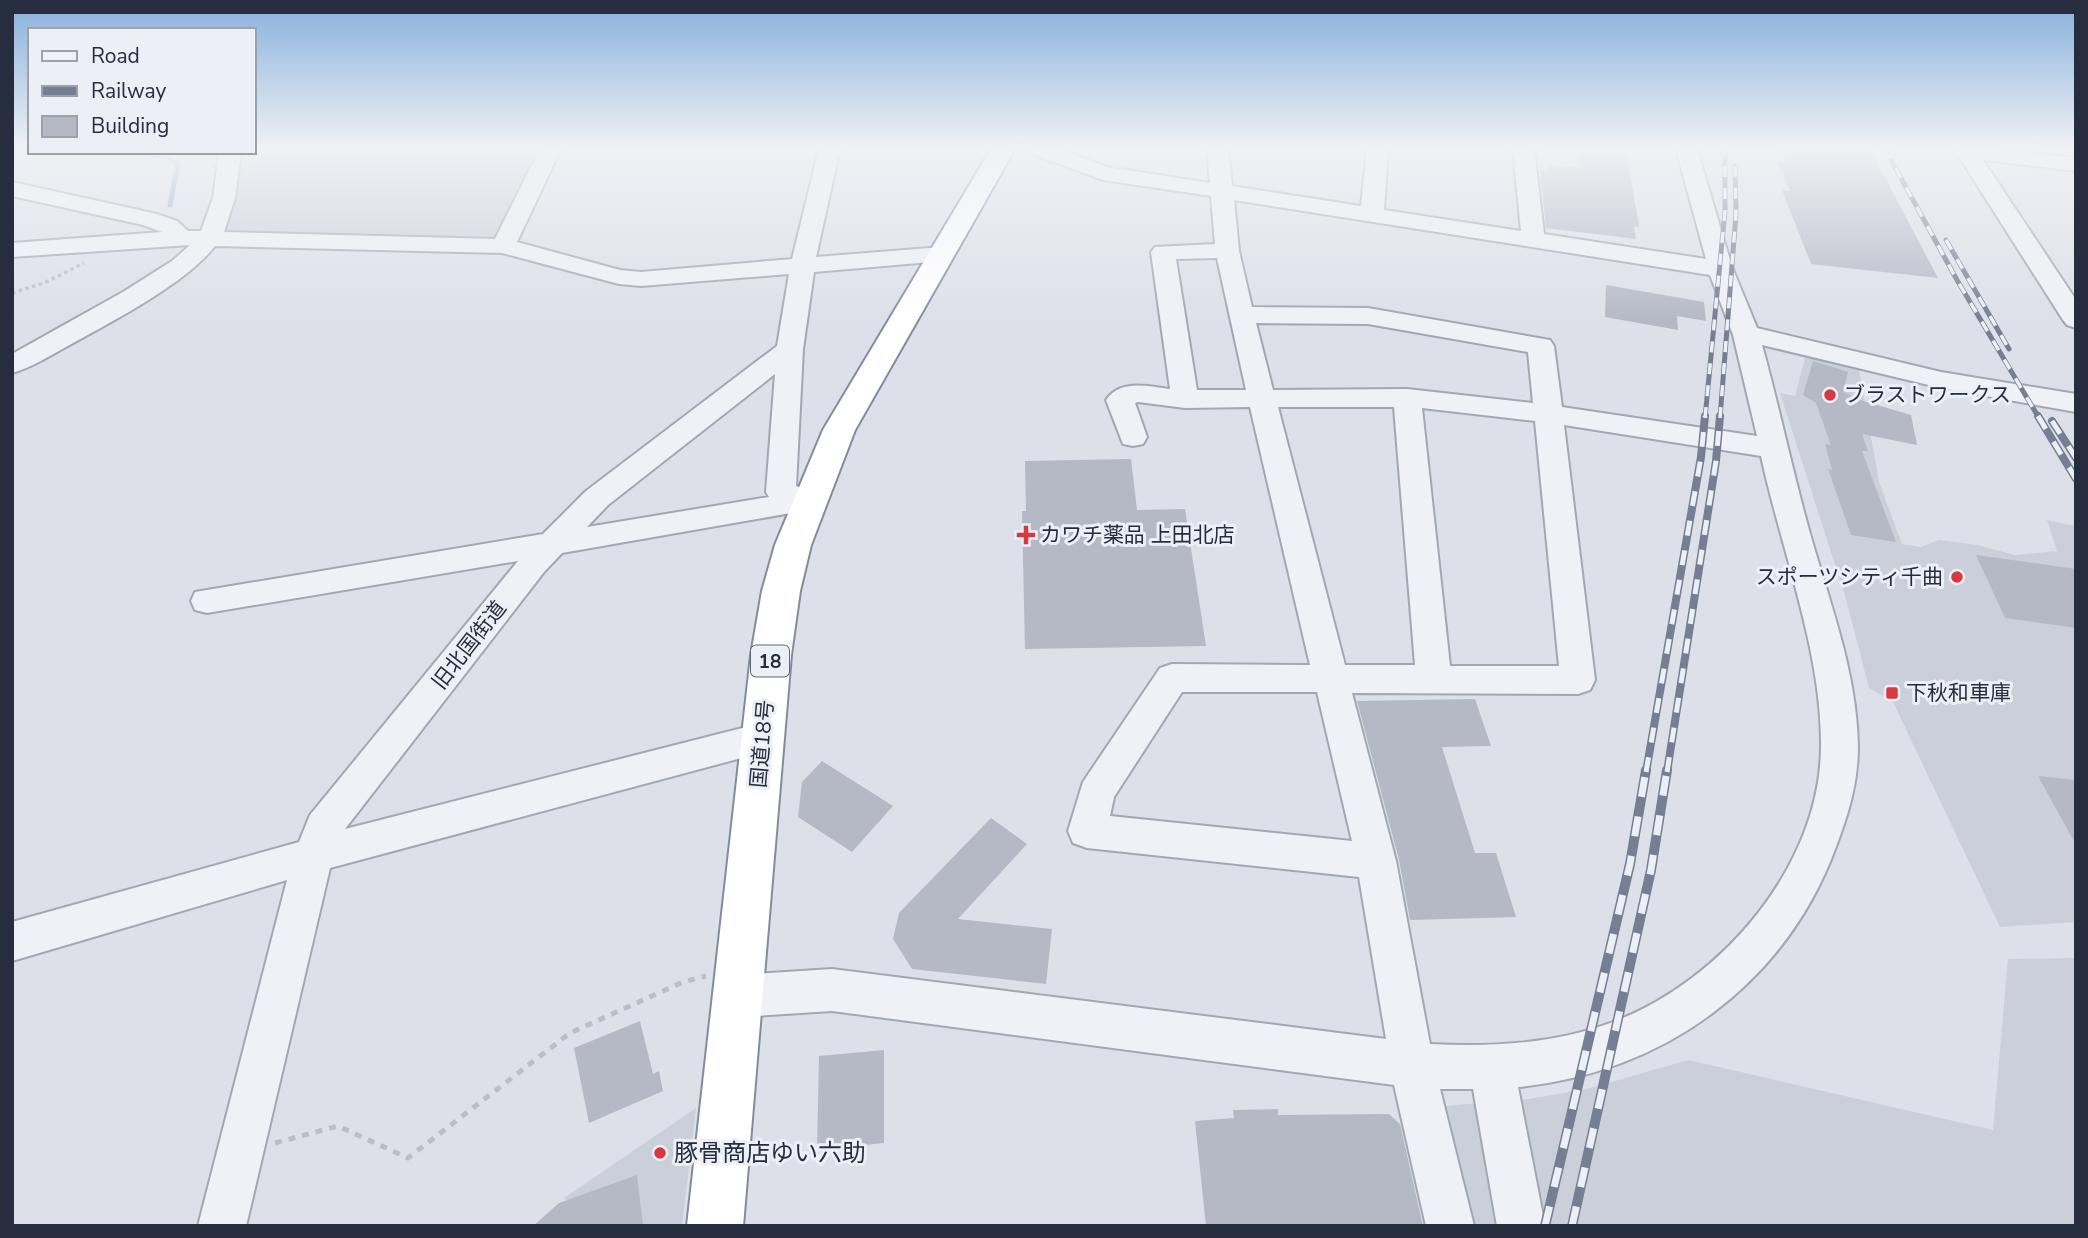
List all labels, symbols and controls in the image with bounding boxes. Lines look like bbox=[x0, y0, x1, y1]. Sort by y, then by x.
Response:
legend bbox=[28, 28, 256, 154]
text: Road bbox=[91, 42, 140, 70]
text: Railway bbox=[91, 77, 166, 105]
text: Building bbox=[91, 112, 169, 140]
place label: ブラストワークス bbox=[1844, 381, 2011, 409]
marker: ブラストワークス bbox=[1822, 387, 1838, 403]
place label: カワチ薬品 上田北店 bbox=[1040, 521, 1234, 549]
marker: カワチ薬品 上田北店 bbox=[1018, 527, 1034, 543]
place label: スポーツシティ千曲 bbox=[1756, 563, 1943, 591]
marker: スポーツシティ千曲 bbox=[1949, 569, 1965, 585]
street label: 旧北国街道 bbox=[426, 595, 512, 695]
road number: 18 bbox=[751, 646, 789, 676]
place label: 下秋和車庫 bbox=[1906, 679, 2011, 707]
marker: 下秋和車庫 bbox=[1884, 685, 1900, 701]
street label: 国道18号 bbox=[744, 699, 780, 789]
place label: 豚骨商店ゆい六助 bbox=[674, 1137, 866, 1169]
marker: 豚骨商店ゆい六助 bbox=[652, 1145, 668, 1161]

